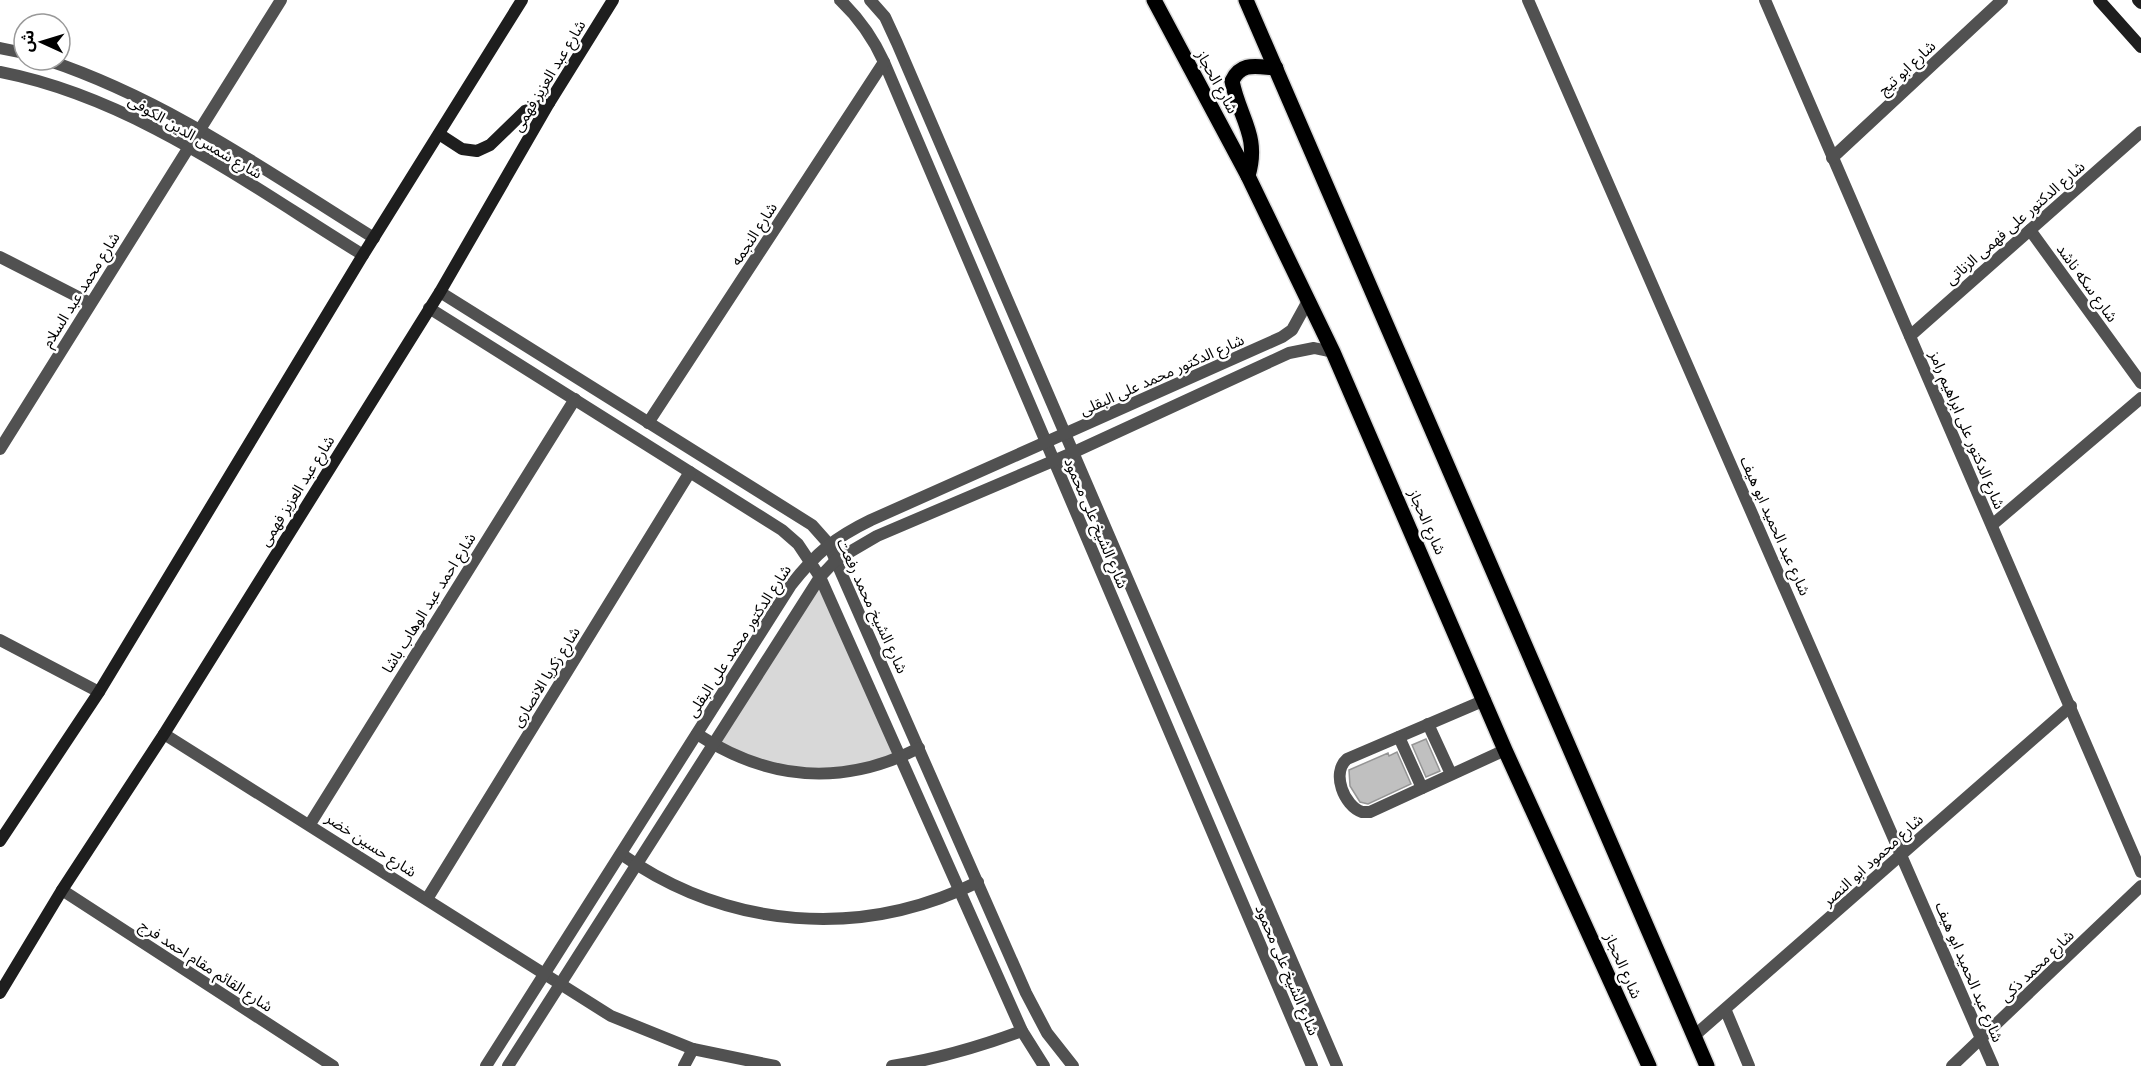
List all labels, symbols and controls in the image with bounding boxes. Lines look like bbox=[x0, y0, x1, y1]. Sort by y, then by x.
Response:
north arrow bbox=[12, 12, 72, 72]
street label: شارع عبد العزيز فهمى bbox=[508, 16, 592, 137]
text: ش bbox=[16, 29, 38, 53]
street label: شارع ابو تيج bbox=[1874, 36, 1942, 101]
street label: شارع الحجاز bbox=[1189, 46, 1243, 118]
street label: شارع شمس الدين الكوفى bbox=[123, 90, 266, 185]
street label: شارع الدكتور على فهمى الزناتى bbox=[1941, 157, 2091, 291]
street label: شارع النجمه bbox=[726, 198, 784, 270]
street label: شارع محمد عبد السلام bbox=[37, 228, 126, 353]
street label: شارع سكه ناشد bbox=[2050, 240, 2122, 327]
street label: شارع الدكتور محمد على البقلى bbox=[1077, 330, 1248, 422]
street label: شارع الدكتور على ابراهيم رامز bbox=[1922, 347, 2010, 513]
street label: شارع عبد العزيز فهمى bbox=[255, 432, 341, 551]
street label: شارع عبد الحميد ابو هيف bbox=[1733, 453, 1815, 600]
street label: شارع الشيخ على محمود bbox=[1058, 455, 1133, 592]
street label: شارع الحجاز bbox=[1401, 485, 1450, 559]
street label: شارع احمد عبد الوهاب باشا bbox=[378, 529, 482, 678]
street label: شارع الشيخ محمد رفعت bbox=[830, 535, 912, 678]
street label: شارع الدكتور محمد على البقلى bbox=[682, 561, 798, 722]
street label: شارع زكريا الانصارى bbox=[507, 623, 587, 732]
street label: شارع حسين خضر bbox=[320, 808, 420, 884]
street label: شارع محمود ابو النصر bbox=[1818, 809, 1929, 913]
street label: شارع عبد الحميد ابو هيف bbox=[1929, 899, 2008, 1046]
street label: شارع الشيخ على محمود bbox=[1249, 902, 1324, 1039]
street label: شارع القائم مقام احمد فرج bbox=[134, 915, 277, 1018]
street label: شارع محمد ذكى bbox=[1996, 925, 2080, 1008]
street label: شارع الحجاز bbox=[1597, 929, 1646, 1003]

